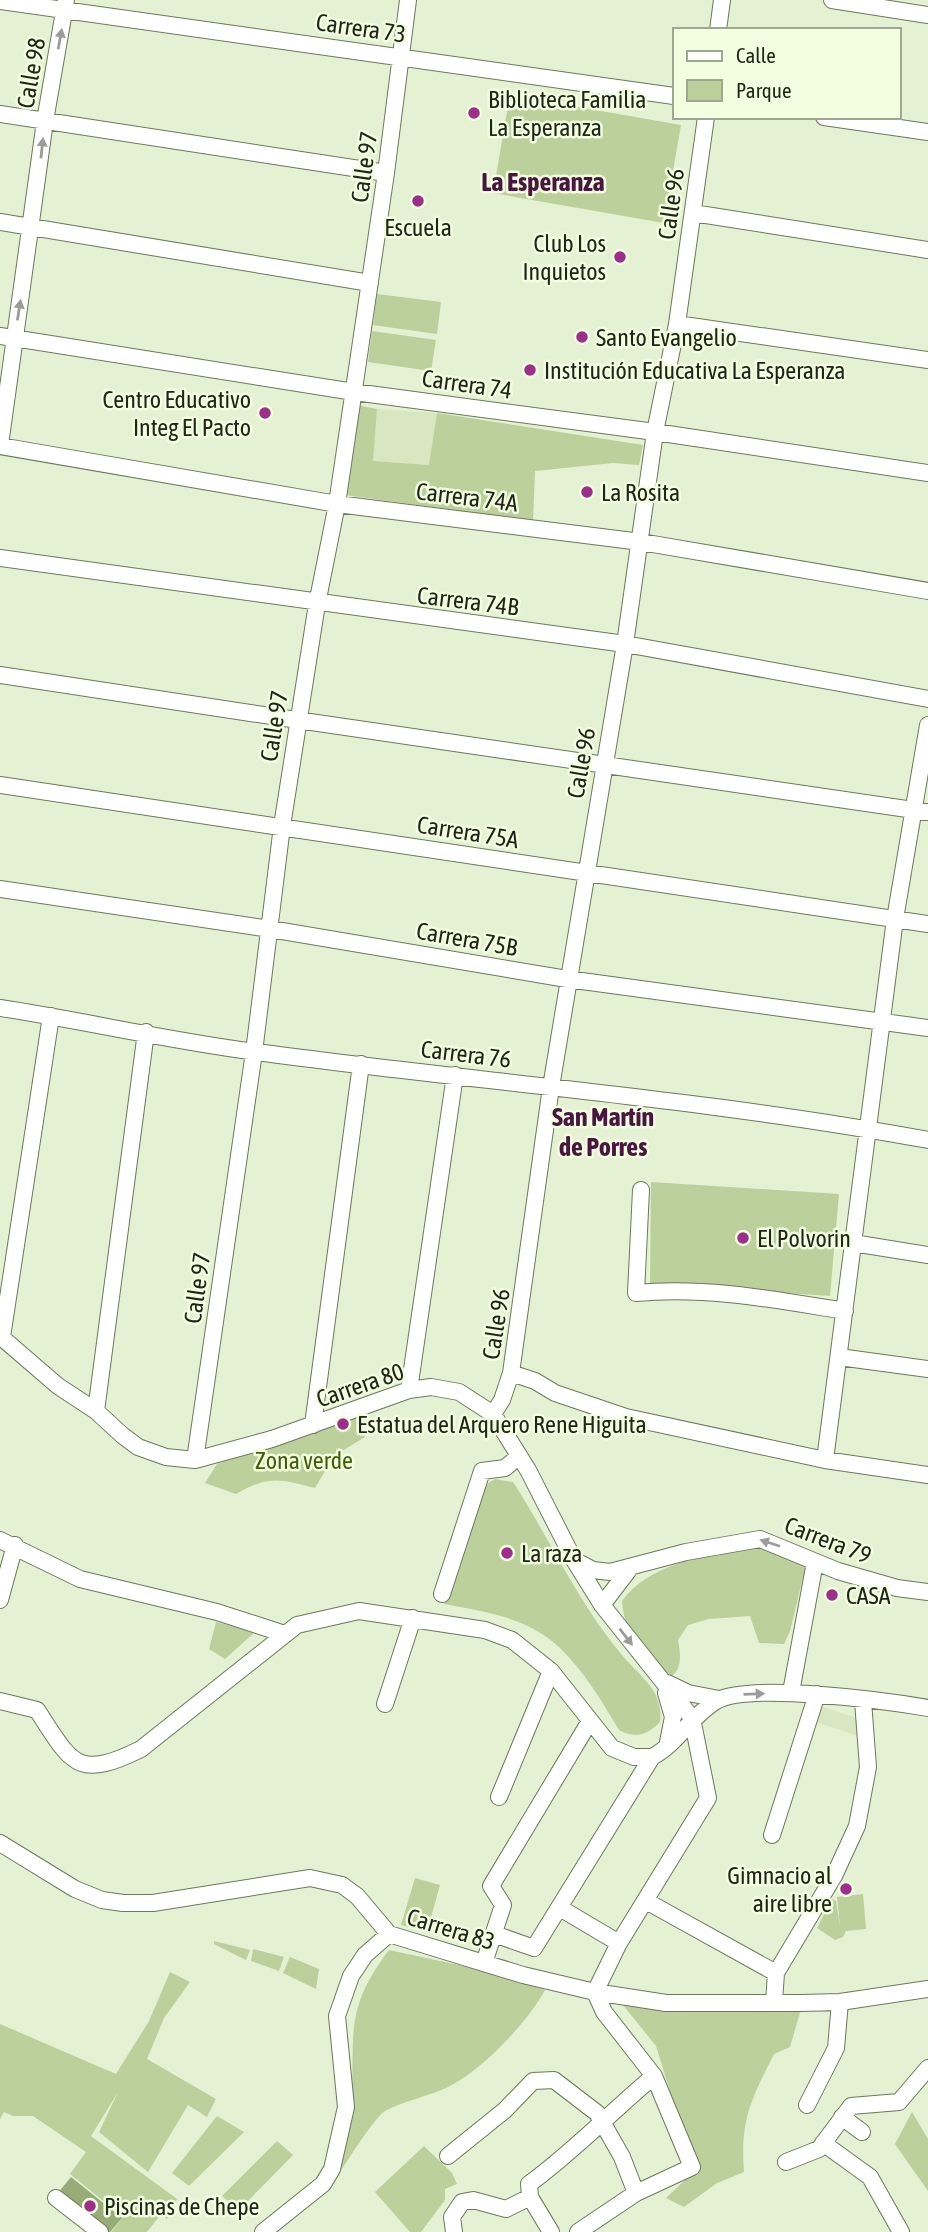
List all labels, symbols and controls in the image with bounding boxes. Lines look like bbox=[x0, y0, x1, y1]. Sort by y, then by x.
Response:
street label: Carrera 73 bbox=[314, 8, 408, 48]
one-way arrow bbox=[55, 28, 66, 50]
legend bbox=[673, 28, 900, 119]
street label: Calle 98 bbox=[12, 36, 50, 110]
text: Calle bbox=[736, 43, 776, 67]
text: Parque bbox=[736, 78, 791, 102]
place label: Biblioteca Familia La Esperanza bbox=[488, 86, 646, 141]
marker: Biblioteca Familia La Esperanza bbox=[466, 105, 482, 121]
street label: Calle 97 bbox=[346, 130, 382, 204]
one-way arrow bbox=[37, 137, 48, 159]
district label: La Esperanza bbox=[481, 167, 605, 197]
street label: Calle 96 bbox=[653, 167, 689, 241]
marker: Escuela bbox=[410, 193, 426, 209]
place label: Escuela bbox=[384, 214, 452, 241]
place label: Club Los Inquietos bbox=[522, 230, 606, 285]
marker: Club Los Inquietos bbox=[612, 249, 628, 265]
one-way arrow bbox=[14, 299, 25, 321]
place label: Santo Evangelio bbox=[596, 324, 737, 351]
marker: Santo Evangelio bbox=[574, 329, 590, 345]
place label: Institución Educativa La Esperanza bbox=[544, 357, 845, 384]
marker: Institución Educativa La Esperanza bbox=[522, 362, 538, 378]
street label: Carrera 74 bbox=[420, 364, 514, 404]
place label: Centro Educativo Integ El Pacto bbox=[103, 386, 251, 441]
marker: Centro Educativo Integ El Pacto bbox=[257, 405, 273, 421]
street label: Carrera 74A bbox=[415, 477, 520, 517]
place label: La Rosita bbox=[601, 479, 680, 506]
marker: La Rosita bbox=[579, 484, 595, 500]
street label: Carrera 74B bbox=[416, 581, 521, 621]
street label: Calle 97 bbox=[255, 689, 293, 763]
street label: Calle 96 bbox=[562, 726, 600, 800]
street label: Carrera 75A bbox=[415, 811, 521, 853]
street label: Carrera 75B bbox=[414, 917, 520, 961]
street label: Carrera 76 bbox=[419, 1035, 513, 1073]
district label: San Martín de Porres bbox=[552, 1102, 654, 1162]
place label: El Polvorin bbox=[757, 1225, 851, 1252]
marker: El Polvorin bbox=[735, 1230, 751, 1246]
street label: Calle 97 bbox=[179, 1251, 215, 1325]
street label: Calle 96 bbox=[477, 1287, 515, 1361]
street label: Carrera 80 bbox=[313, 1357, 407, 1413]
place label: Estatua del Arquero Rene Higuita bbox=[357, 1411, 647, 1438]
marker: Estatua del Arquero Rene Higuita bbox=[335, 1416, 351, 1432]
park label: Zona verde bbox=[255, 1447, 353, 1474]
street label: Carrera 79 bbox=[781, 1511, 875, 1569]
one-way arrow bbox=[760, 1537, 781, 1547]
place label: La raza bbox=[521, 1540, 582, 1567]
marker: La raza bbox=[499, 1545, 515, 1561]
place label: CASA bbox=[846, 1582, 891, 1609]
marker: CASA bbox=[824, 1587, 840, 1603]
one-way arrow bbox=[618, 1628, 633, 1646]
one-way arrow bbox=[743, 1689, 765, 1700]
place label: Gimnacio al aire libre bbox=[727, 1862, 833, 1917]
marker: Gimnacio al aire libre bbox=[838, 1881, 854, 1897]
street label: Carrera 83 bbox=[404, 1903, 498, 1955]
place label: Piscinas de Chepe bbox=[104, 2193, 259, 2220]
marker: Piscinas de Chepe bbox=[82, 2198, 98, 2214]

